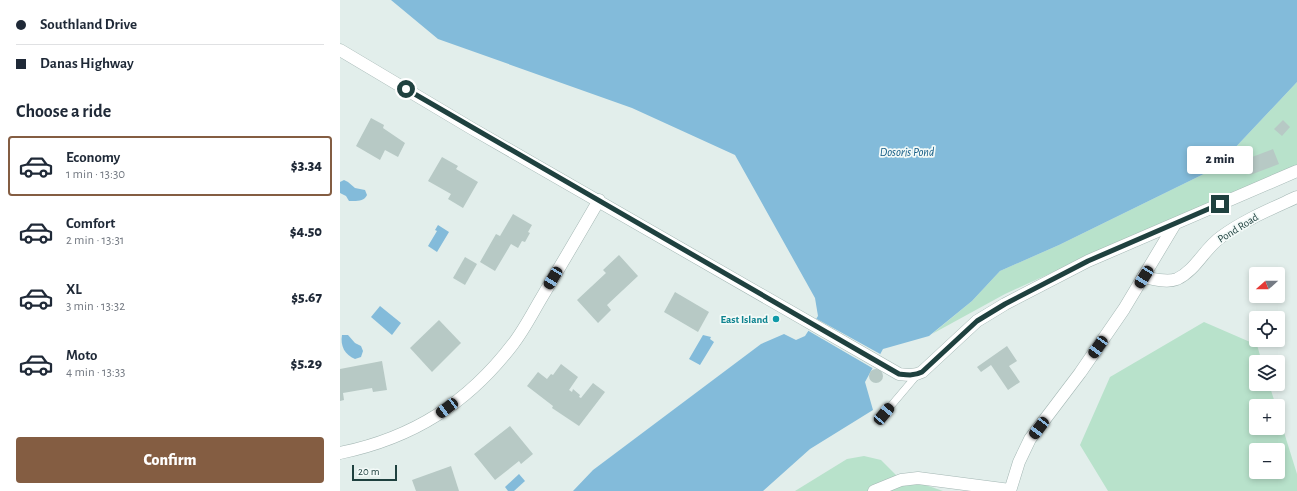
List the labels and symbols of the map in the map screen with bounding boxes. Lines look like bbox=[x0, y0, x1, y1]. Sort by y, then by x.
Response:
route start bbox=[397, 80, 415, 98]
water label: Dosoris Pond bbox=[880, 146, 935, 158]
callout: 2 min bbox=[1187, 146, 1253, 174]
route end bbox=[1211, 195, 1229, 213]
street label: Pond Road bbox=[1216, 211, 1261, 245]
car bbox=[1133, 264, 1155, 290]
car bbox=[542, 265, 564, 291]
north arrow bbox=[1249, 267, 1285, 303]
place label: East Island bbox=[721, 314, 768, 325]
marker: East Island bbox=[771, 314, 781, 324]
car bbox=[1086, 334, 1110, 360]
car bbox=[434, 396, 460, 420]
car bbox=[872, 401, 896, 427]
car bbox=[1027, 415, 1051, 441]
scale bar bbox=[352, 463, 397, 482]

